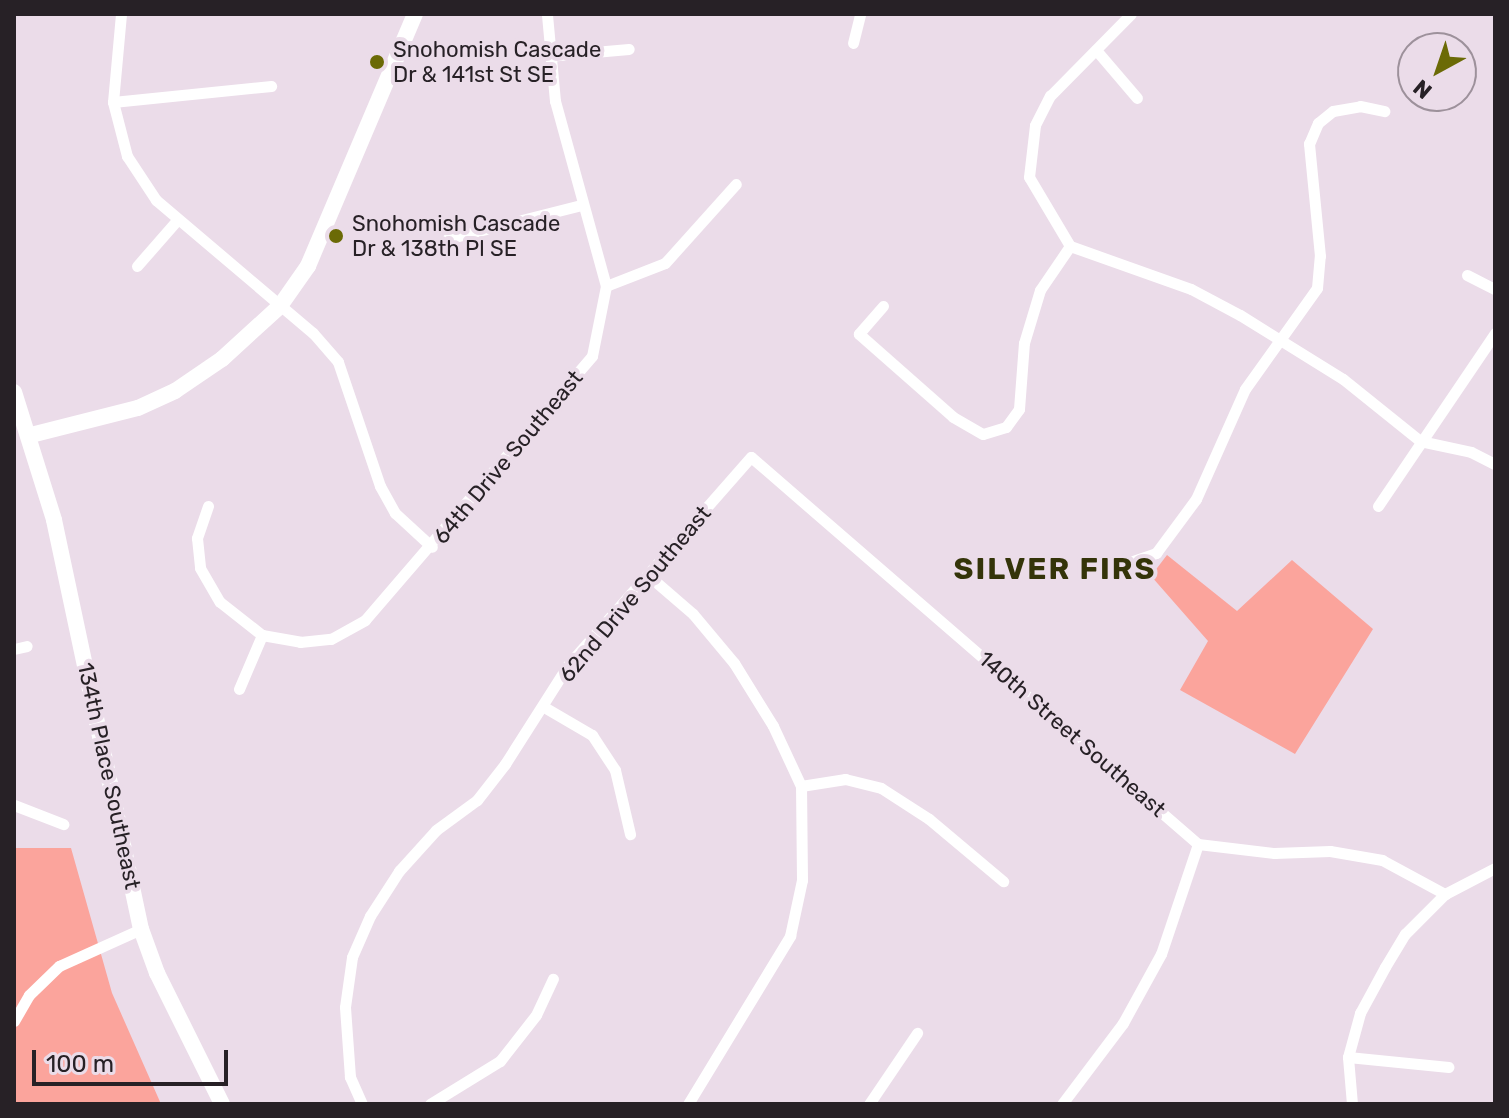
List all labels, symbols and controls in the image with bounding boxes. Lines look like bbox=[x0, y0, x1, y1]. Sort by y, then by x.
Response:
north arrow bbox=[1397, 32, 1477, 112]
place label: Snohomish Cascade Dr & 141st St SE bbox=[393, 36, 601, 88]
marker: Snohomish Cascade Dr & 141st St SE bbox=[368, 53, 386, 71]
text: N bbox=[1408, 74, 1437, 105]
place label: Snohomish Cascade Dr & 138th Pl SE bbox=[352, 210, 560, 262]
marker: Snohomish Cascade Dr & 138th Pl SE bbox=[327, 227, 345, 245]
street label: 64th Drive Southeast bbox=[428, 365, 588, 549]
street label: 62nd Drive Southeast bbox=[553, 500, 717, 688]
district label: SILVER FIRS bbox=[954, 551, 1156, 587]
street label: 140th Street Southeast bbox=[973, 646, 1171, 822]
street label: 134th Place Southeast bbox=[72, 660, 146, 892]
scale bar bbox=[36, 1034, 232, 1084]
text: 100 m bbox=[46, 1050, 114, 1078]

